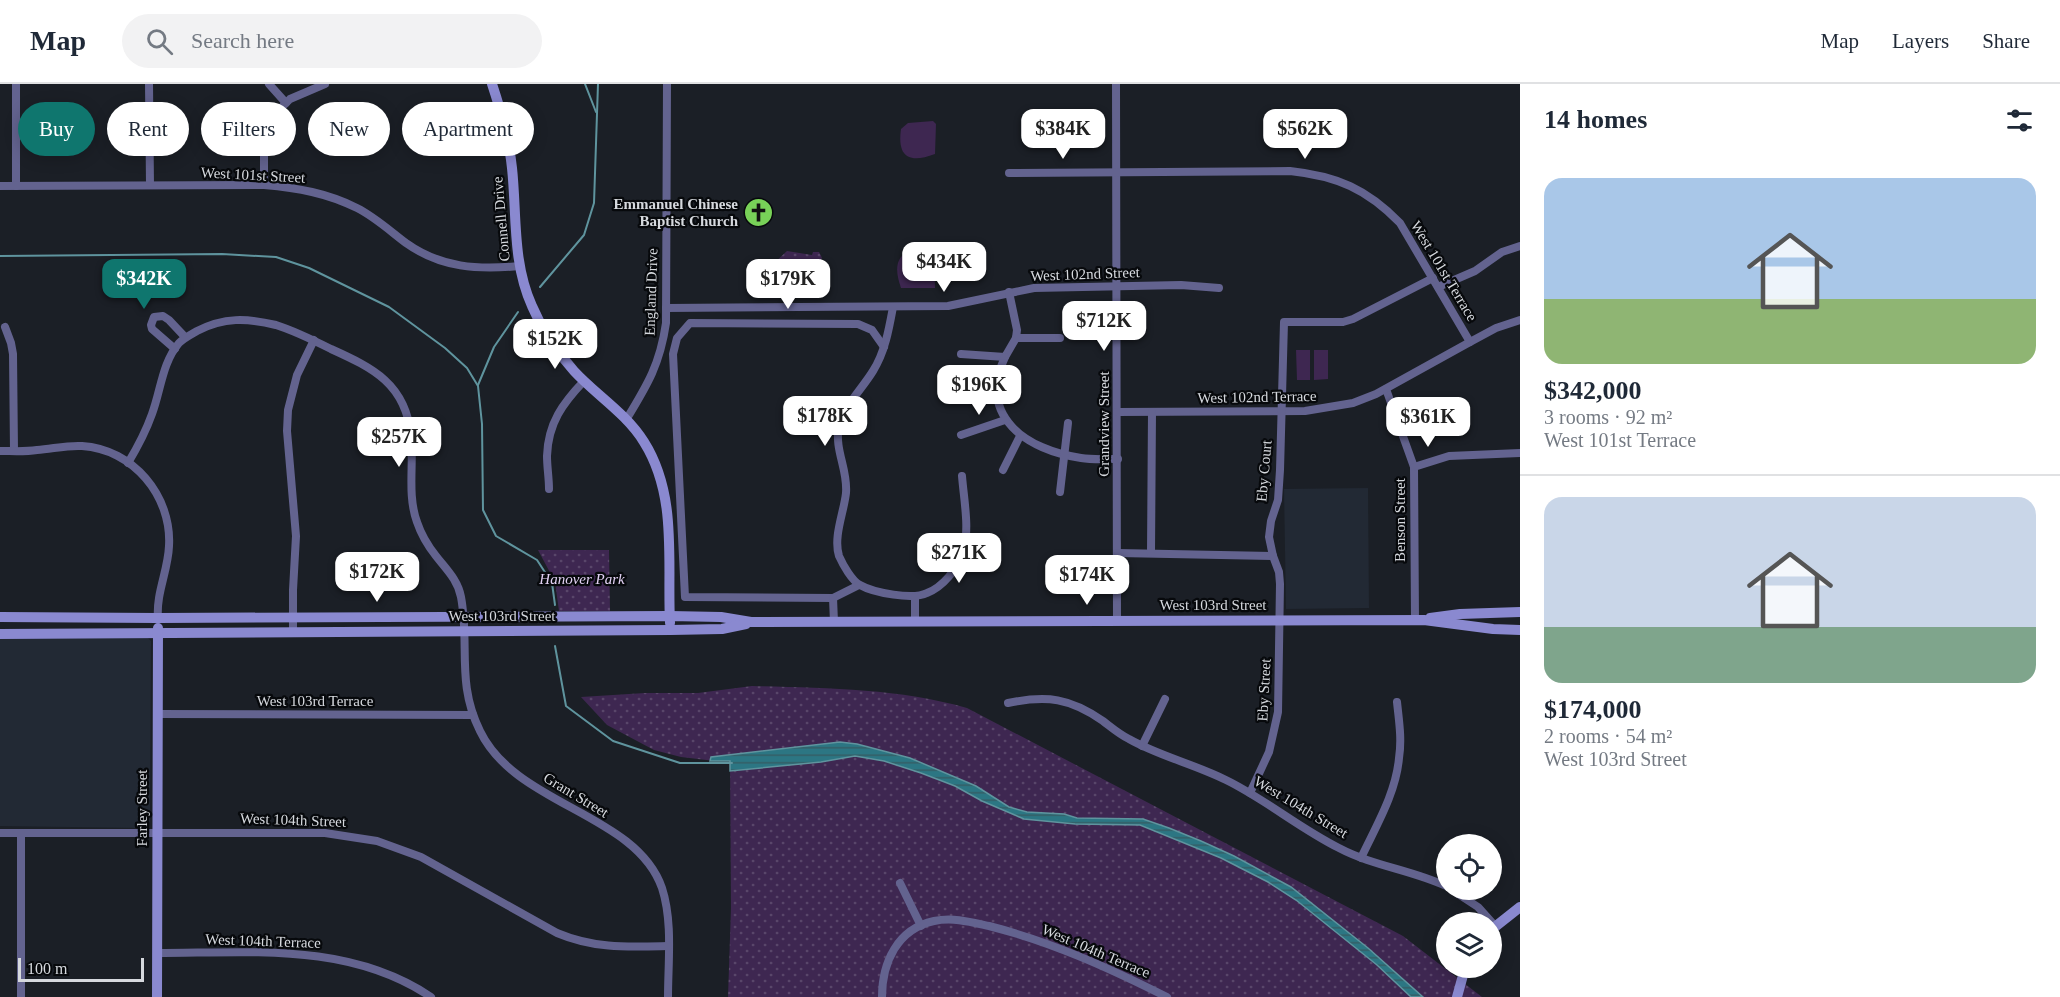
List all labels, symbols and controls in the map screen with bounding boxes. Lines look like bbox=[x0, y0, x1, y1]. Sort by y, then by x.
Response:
search box bbox=[122, 14, 542, 68]
text: Map bbox=[30, 25, 86, 56]
icon: search bbox=[143, 25, 176, 58]
text: Search here bbox=[191, 28, 294, 53]
text: Map bbox=[1821, 29, 1859, 53]
text: Layers bbox=[1892, 29, 1949, 53]
text: Share bbox=[1982, 29, 2030, 53]
chip: Buy bbox=[18, 102, 95, 156]
chip: Rent bbox=[107, 102, 189, 156]
chip: Filters bbox=[201, 102, 296, 156]
chip: New bbox=[308, 102, 390, 156]
chip: Apartment bbox=[402, 102, 534, 156]
icon: filters bbox=[2003, 104, 2036, 137]
text: 14 homes bbox=[1544, 105, 1647, 134]
pin: $384K bbox=[1021, 109, 1105, 160]
pin: $562K bbox=[1263, 109, 1347, 160]
text: $384K bbox=[1035, 117, 1091, 139]
text: $562K bbox=[1277, 117, 1333, 139]
street label: West 101st Street bbox=[200, 164, 306, 186]
street label: Connell Drive bbox=[489, 175, 513, 262]
place label: Emmanuel Chinese Baptist Church bbox=[613, 196, 739, 229]
church icon: Emmanuel Chinese Baptist Church bbox=[743, 197, 775, 229]
icon: home bbox=[1736, 217, 1844, 325]
street label: West 101st Terrace bbox=[1408, 218, 1480, 324]
pin: $434K bbox=[902, 242, 986, 293]
street label: England Drive bbox=[641, 247, 661, 336]
text: $434K bbox=[916, 250, 972, 272]
pin: $342K bbox=[102, 259, 186, 310]
pin: $179K bbox=[746, 259, 830, 310]
street label: West 102nd Street bbox=[1030, 264, 1141, 284]
text: $342K bbox=[116, 267, 172, 289]
text: $179K bbox=[760, 267, 816, 289]
pin: $712K bbox=[1062, 301, 1146, 352]
text: $712K bbox=[1076, 309, 1132, 331]
pin: $152K bbox=[513, 319, 597, 370]
text: $152K bbox=[527, 327, 583, 349]
pin: $196K bbox=[937, 365, 1021, 416]
street label: Grandview Street bbox=[1096, 370, 1112, 477]
text: $196K bbox=[951, 373, 1007, 395]
text: $342,000 bbox=[1544, 376, 1642, 405]
street label: West 102nd Terrace bbox=[1197, 388, 1317, 406]
pin: $178K bbox=[783, 396, 867, 447]
pin: $361K bbox=[1386, 397, 1470, 448]
text: $178K bbox=[797, 404, 853, 426]
text: $361K bbox=[1400, 405, 1456, 427]
text: 3 rooms · 92 m² bbox=[1544, 406, 1672, 428]
pin: $257K bbox=[357, 417, 441, 468]
text: $257K bbox=[371, 425, 427, 447]
text: West 101st Terrace bbox=[1544, 429, 1696, 451]
street label: Eby Court bbox=[1253, 439, 1275, 503]
street label: Benson Street bbox=[1392, 477, 1408, 562]
pin: $271K bbox=[917, 533, 1001, 584]
icon: home bbox=[1736, 536, 1844, 644]
text: $271K bbox=[931, 541, 987, 563]
pin: $172K bbox=[335, 552, 419, 603]
pin: $174K bbox=[1045, 555, 1129, 606]
text: $172K bbox=[349, 560, 405, 582]
text: $174K bbox=[1059, 563, 1115, 585]
park label: Hanover Park bbox=[538, 571, 625, 587]
street label: West 103rd Street bbox=[1159, 597, 1267, 613]
street label: West 103rd Street bbox=[448, 608, 556, 624]
street label: Eby Street bbox=[1254, 657, 1274, 722]
street label: West 103rd Terrace bbox=[257, 693, 374, 709]
text: $174,000 bbox=[1544, 695, 1642, 724]
text: 2 rooms · 54 m² bbox=[1544, 725, 1672, 747]
text: West 103rd Street bbox=[1544, 748, 1687, 770]
street label: Farley Street bbox=[134, 769, 150, 847]
street label: Grant Street bbox=[541, 769, 612, 821]
street label: West 104th Street bbox=[1251, 773, 1351, 842]
street label: West 104th Street bbox=[240, 810, 347, 830]
map controls bbox=[1436, 834, 1502, 978]
button: locate bbox=[1436, 834, 1502, 900]
button: layers bbox=[1436, 912, 1502, 978]
street label: West 104th Terrace bbox=[1040, 921, 1153, 981]
street label: West 104th Terrace bbox=[205, 931, 321, 951]
scale bar bbox=[18, 955, 144, 982]
text: 100 m bbox=[27, 960, 67, 977]

